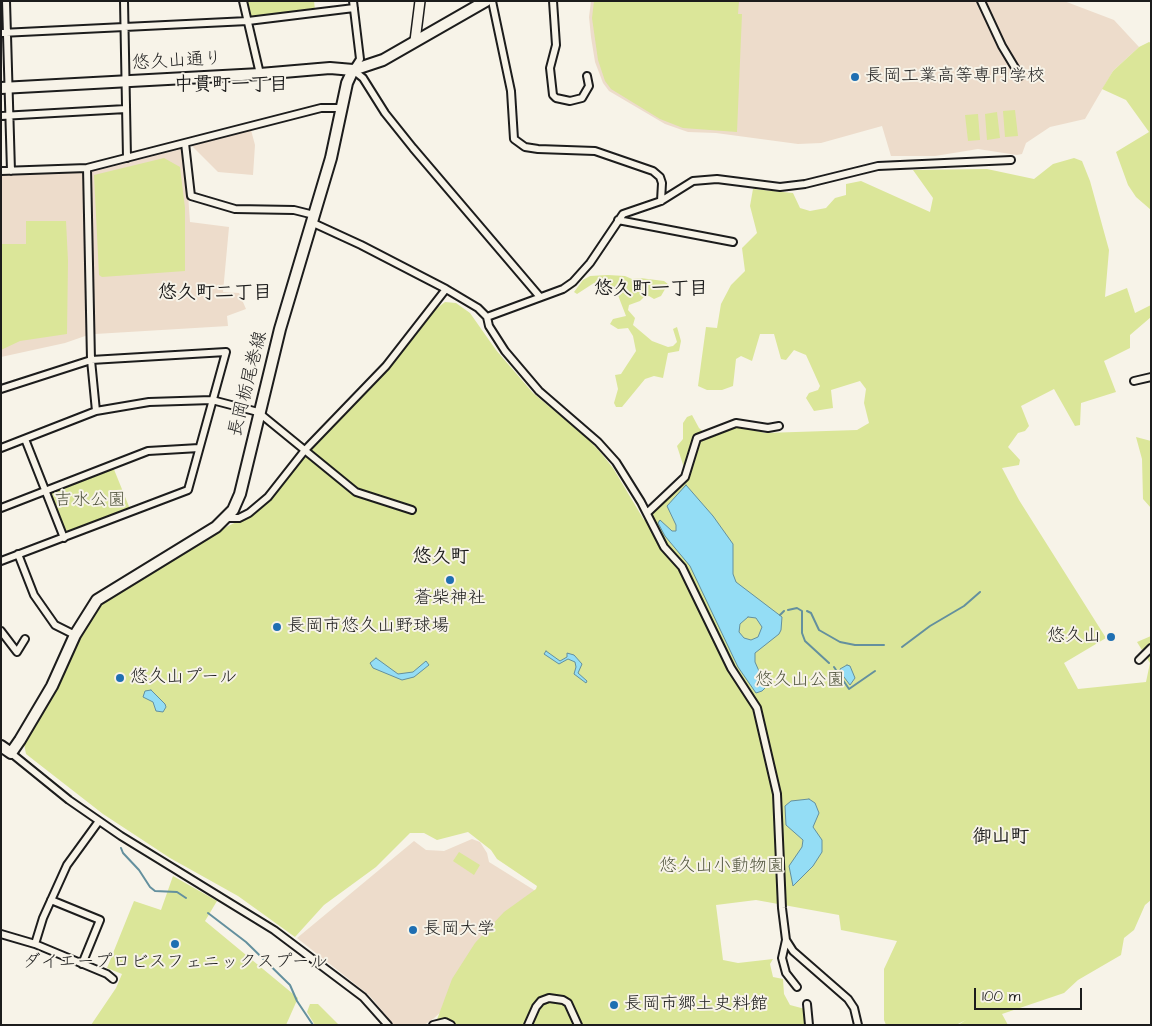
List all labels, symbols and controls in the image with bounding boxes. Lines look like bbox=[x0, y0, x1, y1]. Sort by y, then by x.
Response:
street label: 悠久山通り bbox=[131, 49, 223, 75]
place label: 長岡工業高等専門学校 bbox=[865, 66, 1045, 88]
marker: 長岡工業高等専門学校 bbox=[849, 71, 861, 83]
district label: 中貫町一丁目 bbox=[174, 75, 288, 97]
district label: 悠久町一丁目 bbox=[594, 279, 708, 301]
district label: 悠久町二丁目 bbox=[158, 283, 272, 305]
street label: 長岡栃尾巻線 bbox=[225, 329, 273, 439]
park label: 吉水公園 bbox=[54, 490, 126, 512]
district label: 悠久町 bbox=[413, 547, 469, 569]
marker: 蒼柴神社 bbox=[444, 574, 456, 586]
place label: 蒼柴神社 bbox=[414, 588, 486, 610]
place label: 長岡市悠久山野球場 bbox=[287, 616, 449, 638]
marker: 長岡市悠久山野球場 bbox=[271, 621, 283, 633]
place label: 悠久山 bbox=[1047, 626, 1101, 648]
marker: 悠久山 bbox=[1105, 631, 1117, 643]
place label: 悠久山プール bbox=[130, 667, 237, 689]
park label: 悠久山公園 bbox=[755, 670, 845, 692]
marker: 悠久山プール bbox=[114, 672, 126, 684]
district label: 御山町 bbox=[973, 827, 1029, 849]
park label: 悠久山小動物園 bbox=[659, 856, 785, 878]
place label: 長岡大学 bbox=[423, 919, 495, 941]
marker: 長岡大学 bbox=[407, 924, 419, 936]
marker: ダイエープロビスフェニックスプール bbox=[169, 938, 181, 950]
place label: ダイエープロビスフェニックスプール bbox=[23, 952, 327, 974]
scale bar bbox=[977, 978, 1084, 1010]
text: 100 m bbox=[982, 986, 1021, 1007]
place label: 長岡市郷土史料館 bbox=[624, 994, 768, 1016]
marker: 長岡市郷土史料館 bbox=[608, 999, 620, 1011]

